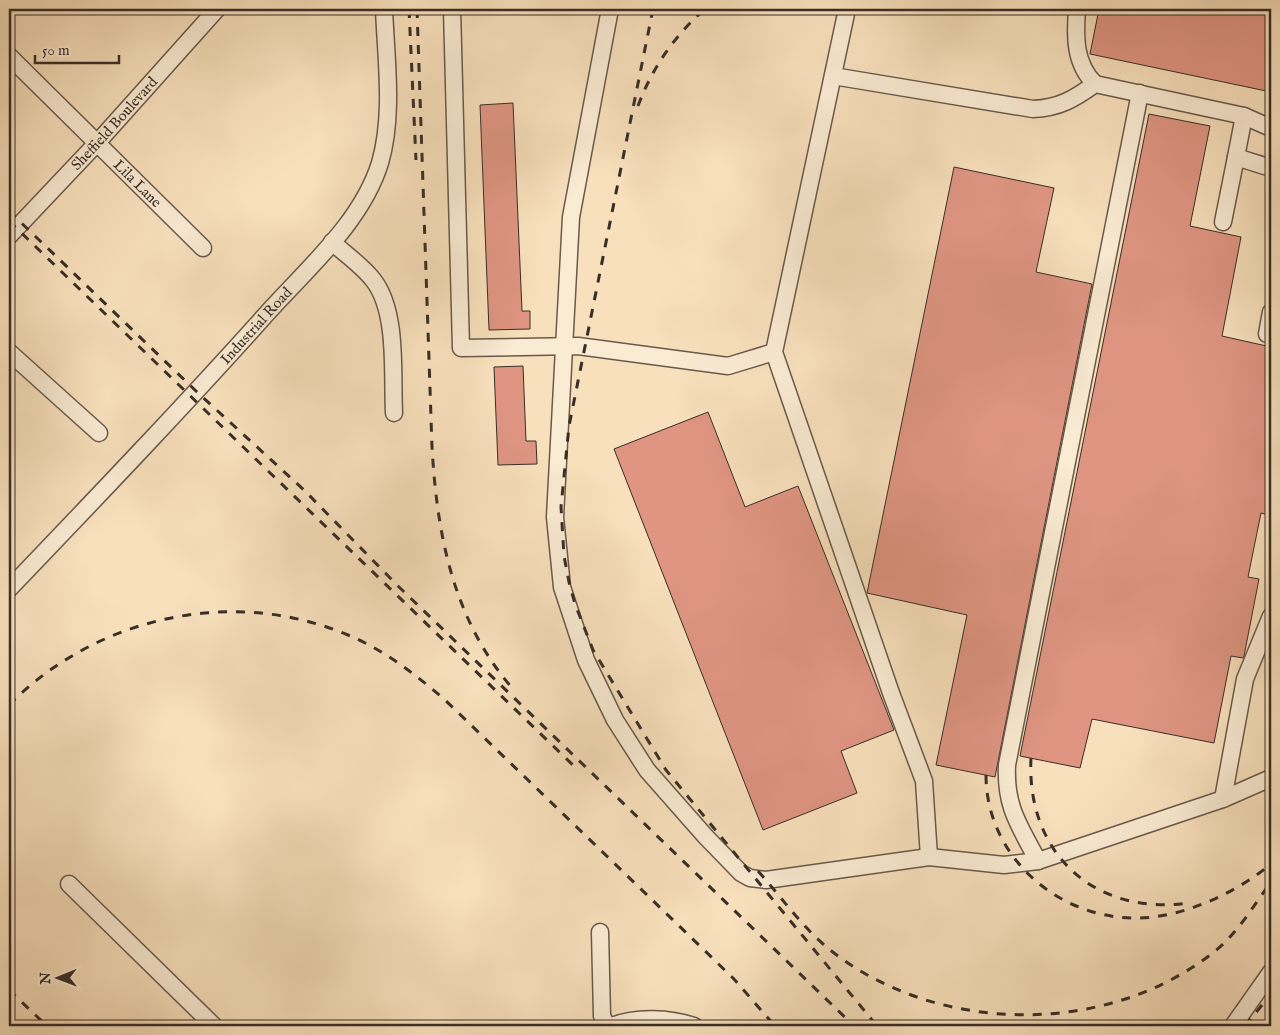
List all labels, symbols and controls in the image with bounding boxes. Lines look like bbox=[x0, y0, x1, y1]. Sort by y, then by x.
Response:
scale bar bbox=[35, 32, 119, 64]
text: 50 m bbox=[42, 41, 70, 60]
street label: Sheffield Boulevard bbox=[67, 72, 162, 174]
street label: Lila Lane bbox=[109, 155, 166, 211]
street label: Industrial Road bbox=[216, 282, 297, 368]
north arrow bbox=[32, 952, 82, 1002]
text: N bbox=[37, 972, 55, 985]

